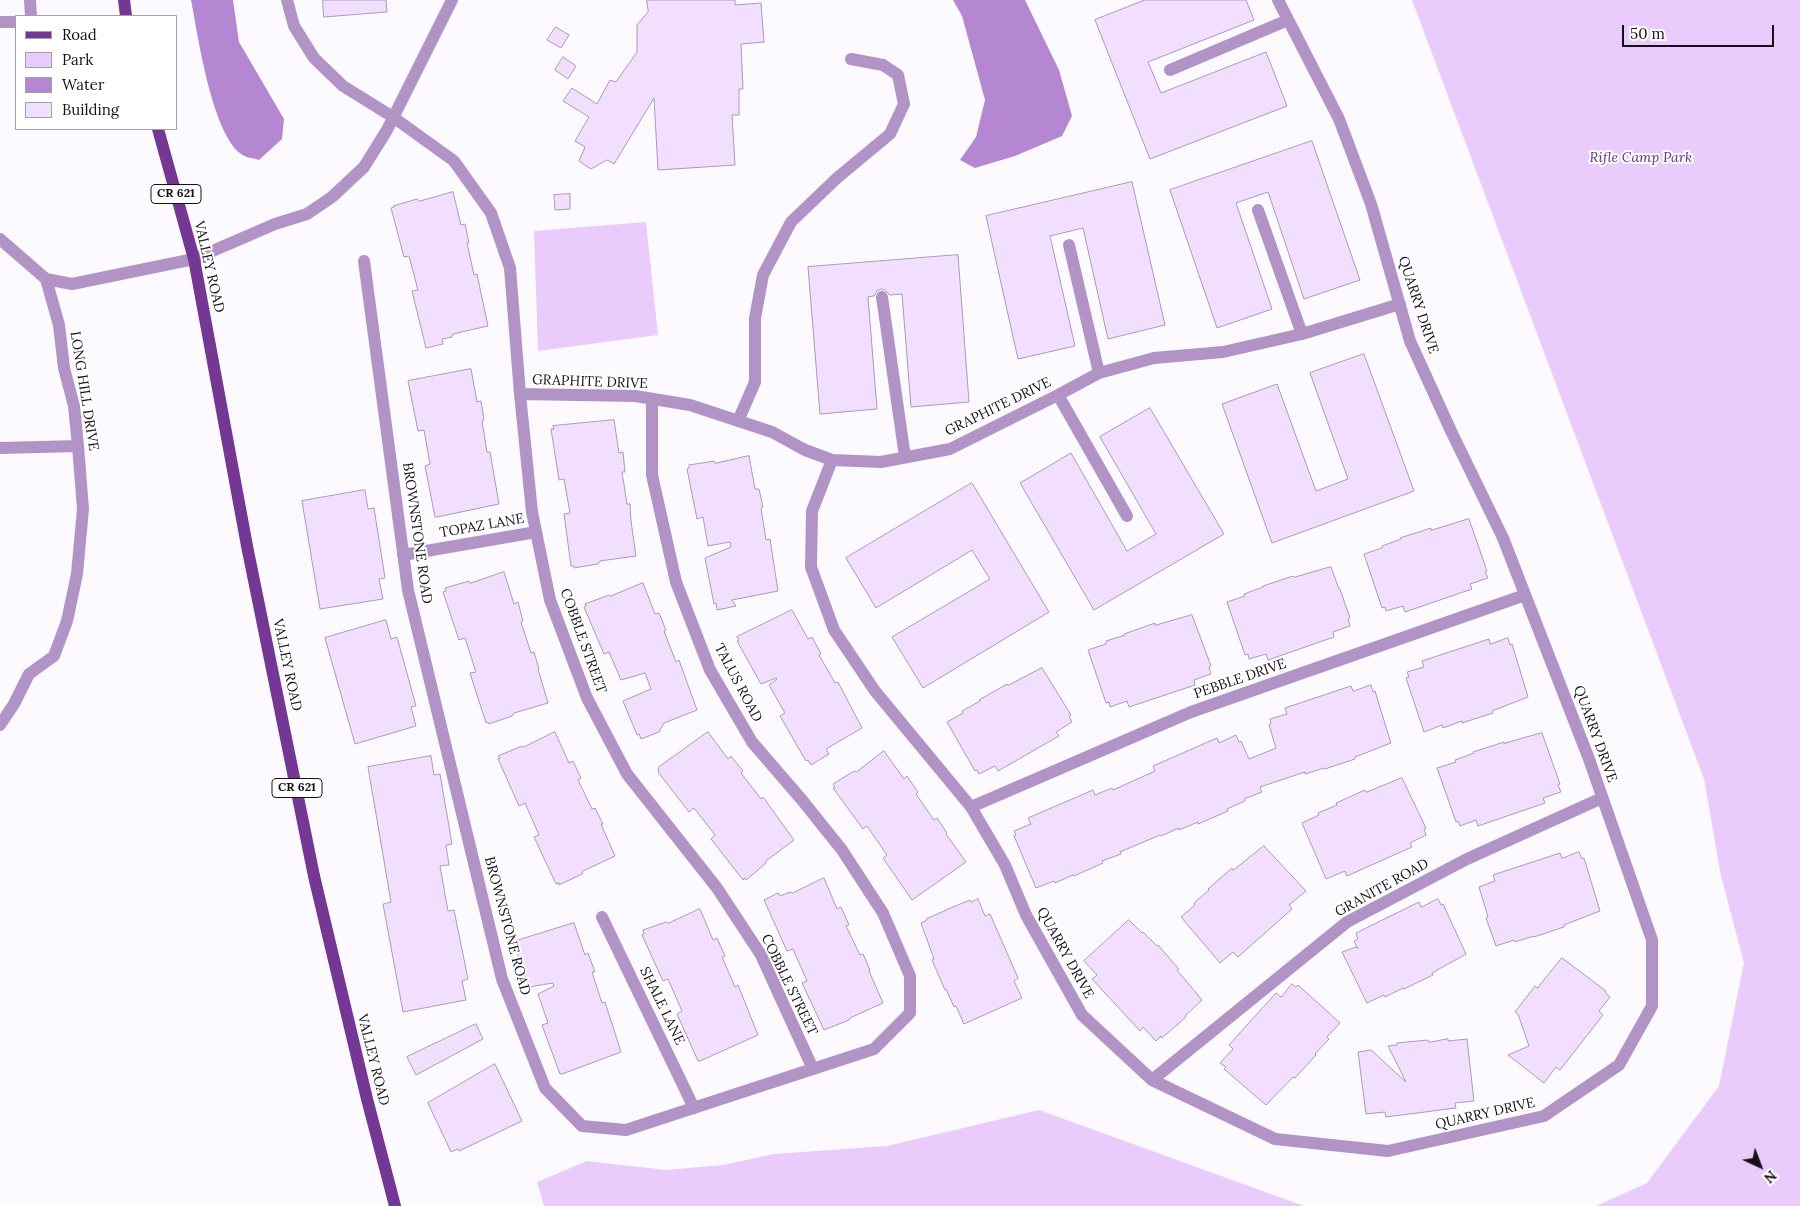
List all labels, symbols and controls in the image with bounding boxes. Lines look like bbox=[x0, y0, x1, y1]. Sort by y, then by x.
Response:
legend bbox=[15, 15, 178, 130]
scale bar bbox=[1625, 15, 1778, 47]
text: 50 m bbox=[1630, 24, 1665, 43]
text: Road bbox=[62, 25, 97, 44]
text: Park bbox=[62, 50, 93, 69]
text: Water bbox=[62, 75, 104, 94]
text: Building bbox=[62, 100, 119, 119]
park label: Rifle Camp Park bbox=[1590, 150, 1692, 166]
road number: CR 621 bbox=[151, 184, 201, 203]
street label: VALLEY ROAD bbox=[190, 219, 228, 315]
street label: QUARRY DRIVE bbox=[1394, 254, 1442, 356]
street label: LONG HILL DRIVE bbox=[66, 330, 102, 452]
street label: GRAPHITE DRIVE bbox=[532, 372, 648, 392]
street label: GRAPHITE DRIVE bbox=[942, 374, 1054, 440]
street label: BROWNSTONE ROAD bbox=[399, 461, 435, 605]
street label: TOPAZ LANE bbox=[438, 510, 526, 542]
street label: COBBLE STREET bbox=[556, 586, 610, 696]
street label: VALLEY ROAD bbox=[269, 617, 305, 713]
street label: TALUS ROAD bbox=[710, 641, 766, 725]
street label: PEBBLE DRIVE bbox=[1192, 655, 1288, 703]
street label: QUARRY DRIVE bbox=[1570, 683, 1620, 785]
road number: CR 621 bbox=[272, 778, 322, 798]
street label: BROWNSTONE ROAD bbox=[480, 855, 534, 997]
street label: GRANITE ROAD bbox=[1332, 855, 1432, 921]
street label: QUARRY DRIVE bbox=[1033, 904, 1097, 1002]
street label: COBBLE STREET bbox=[757, 932, 821, 1038]
street label: SHALE LANE bbox=[636, 964, 688, 1048]
street label: VALLEY ROAD bbox=[354, 1013, 392, 1107]
street label: QUARRY DRIVE bbox=[1434, 1094, 1536, 1134]
north arrow bbox=[1735, 1141, 1785, 1191]
text: N bbox=[1760, 1167, 1780, 1187]

